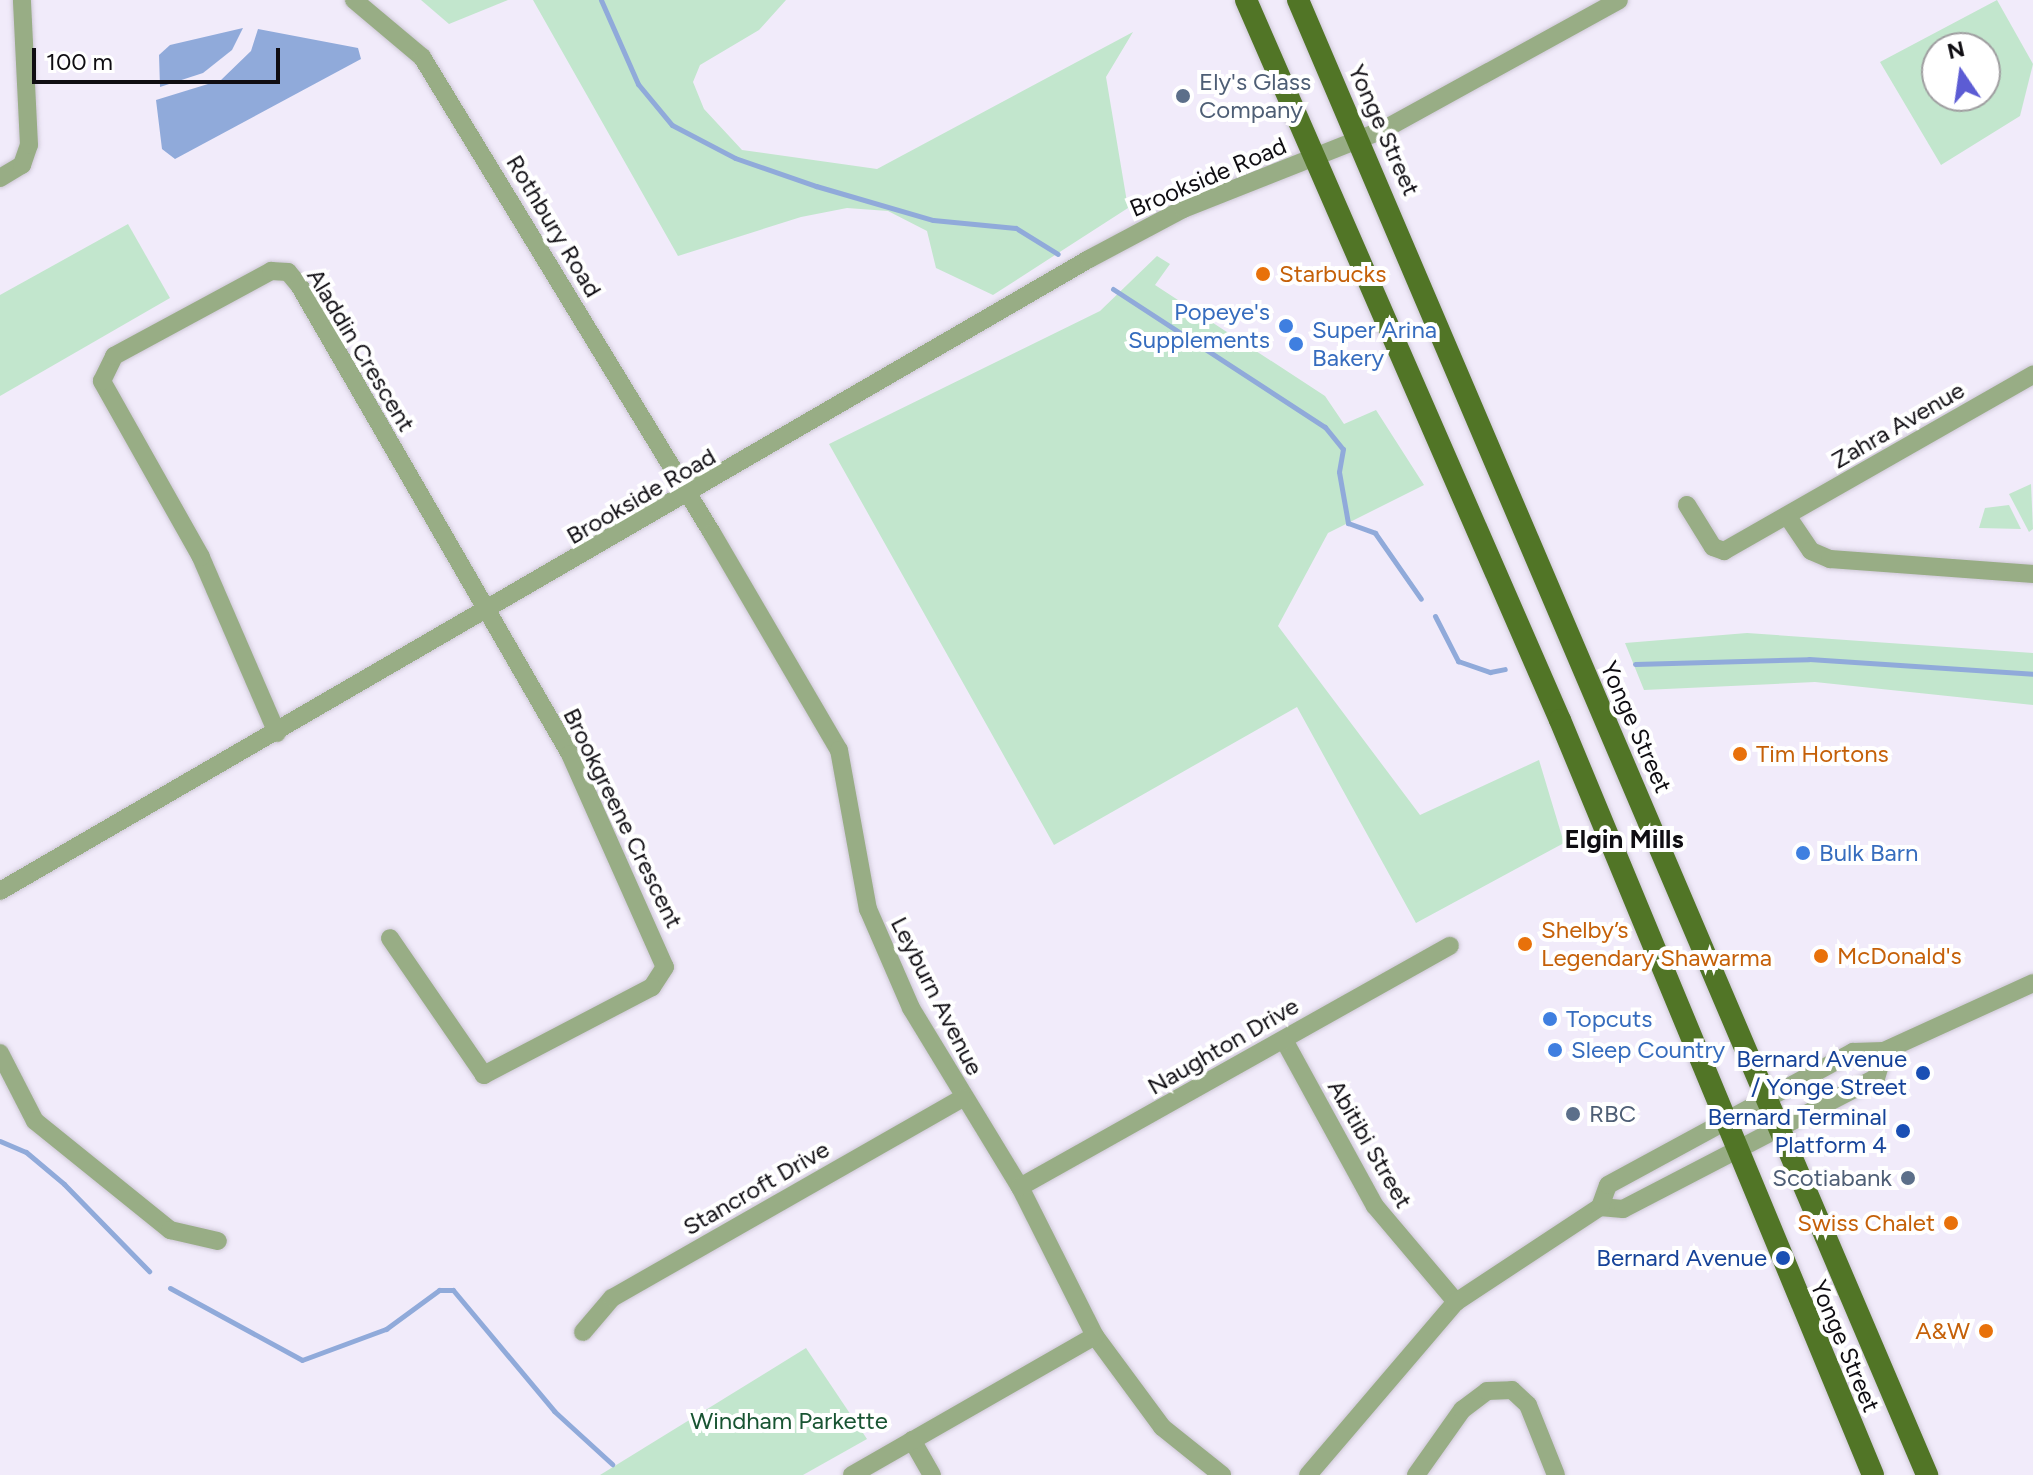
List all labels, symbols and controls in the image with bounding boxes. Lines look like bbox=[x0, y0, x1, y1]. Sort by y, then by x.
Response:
scale bar bbox=[36, 32, 284, 82]
north arrow bbox=[1921, 32, 2001, 112]
text: N bbox=[1945, 35, 1967, 65]
text: 100 m bbox=[46, 47, 113, 76]
street label: Yonge Street bbox=[1342, 60, 1426, 200]
place label: Ely's Glass Company bbox=[1199, 68, 1311, 124]
marker: Ely's Glass Company bbox=[1174, 87, 1192, 105]
street label: Brookside Road bbox=[1125, 131, 1291, 223]
street label: Rothbury Road bbox=[500, 150, 608, 302]
place label: Starbucks bbox=[1279, 260, 1386, 288]
street label: Aladdin Crescent bbox=[301, 263, 421, 437]
marker: Starbucks bbox=[1254, 265, 1272, 283]
place label: Popeye's Supplements bbox=[1128, 298, 1270, 354]
place label: Super Arina Bakery bbox=[1312, 316, 1437, 372]
marker: Popeye's Supplements bbox=[1277, 317, 1295, 335]
marker: Super Arina Bakery bbox=[1287, 335, 1305, 353]
street label: Zahra Avenue bbox=[1827, 375, 1969, 475]
street label: Brookside Road bbox=[561, 442, 721, 550]
street label: Yonge Street bbox=[1594, 657, 1678, 797]
street label: Brookgreene Crescent bbox=[557, 703, 689, 933]
place label: Tim Hortons bbox=[1756, 740, 1889, 768]
marker: Tim Hortons bbox=[1731, 745, 1749, 763]
district label: Elgin Mills bbox=[1564, 824, 1684, 856]
place label: Bulk Barn bbox=[1819, 839, 1918, 867]
marker: Bulk Barn bbox=[1794, 844, 1812, 862]
street label: Leyburn Avenue bbox=[885, 912, 989, 1080]
place label: Shelby’s Legendary Shawarma bbox=[1541, 916, 1772, 972]
marker: Shelby’s Legendary Shawarma bbox=[1516, 935, 1534, 953]
place label: McDonald's bbox=[1837, 942, 1962, 970]
marker: McDonald's bbox=[1812, 947, 1830, 965]
street label: Naughton Drive bbox=[1142, 991, 1304, 1101]
place label: Topcuts bbox=[1566, 1005, 1653, 1033]
marker: Topcuts bbox=[1541, 1010, 1559, 1028]
place label: Sleep Country bbox=[1571, 1036, 1725, 1064]
marker: Sleep Country bbox=[1546, 1041, 1564, 1059]
place label: Bernard Avenue / Yonge Street bbox=[1736, 1045, 1907, 1101]
marker: Bernard Avenue / Yonge Street bbox=[1914, 1064, 1932, 1082]
street label: Abitibi Street bbox=[1322, 1075, 1418, 1213]
place label: RBC bbox=[1589, 1100, 1636, 1128]
place label: Bernard Terminal Platform 4 bbox=[1707, 1103, 1887, 1159]
marker: RBC bbox=[1564, 1105, 1582, 1123]
marker: Bernard Terminal Platform 4 bbox=[1894, 1122, 1912, 1140]
street label: Stancroft Drive bbox=[678, 1135, 834, 1241]
place label: Scotiabank bbox=[1772, 1164, 1892, 1192]
marker: Scotiabank bbox=[1899, 1169, 1917, 1187]
place label: Swiss Chalet bbox=[1797, 1209, 1935, 1237]
marker: Swiss Chalet bbox=[1942, 1214, 1960, 1232]
place label: Bernard Avenue bbox=[1596, 1244, 1767, 1272]
marker: Bernard Avenue bbox=[1774, 1249, 1792, 1267]
street label: Yonge Street bbox=[1804, 1276, 1886, 1416]
place label: A&W bbox=[1915, 1317, 1970, 1345]
marker: A&W bbox=[1977, 1322, 1995, 1340]
park label: Windham Parkette bbox=[690, 1407, 888, 1435]

